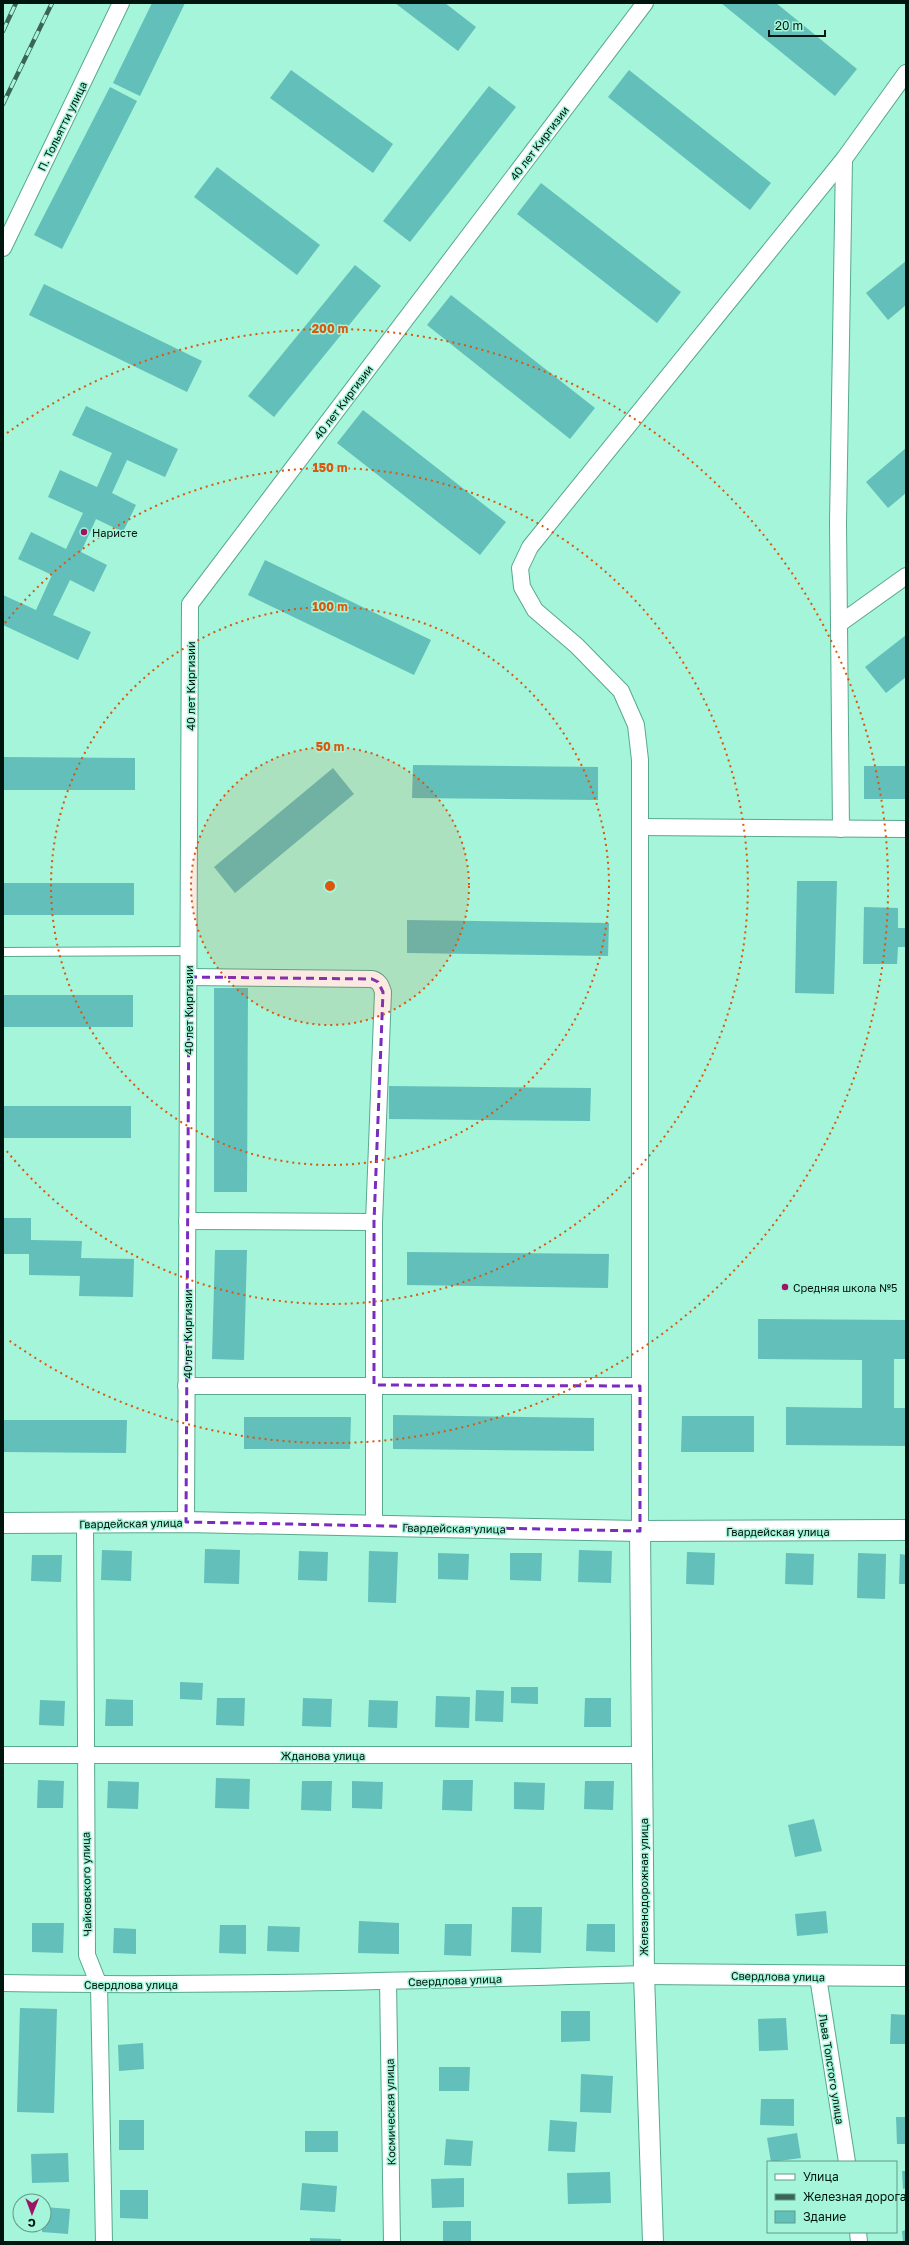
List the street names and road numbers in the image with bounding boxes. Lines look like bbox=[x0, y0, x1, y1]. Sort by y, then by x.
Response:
street label: П. Тольятти улица bbox=[35, 79, 89, 173]
street label: 40 лет Киргизии bbox=[507, 103, 571, 183]
street label: 40 лет Киргизии bbox=[311, 362, 375, 442]
street label: 40 лет Киргизии bbox=[184, 641, 197, 731]
street label: 40 лет Киргизии bbox=[182, 965, 195, 1055]
street label: 40 лет Киргизии bbox=[181, 1289, 194, 1379]
street label: Гвардейская улица bbox=[79, 1516, 183, 1530]
street label: Гвардейская улица bbox=[402, 1521, 506, 1535]
street label: Гвардейская улица bbox=[726, 1525, 830, 1538]
street label: Жданова улица bbox=[281, 1749, 365, 1762]
street label: Железнодорожная улица bbox=[637, 1818, 650, 1956]
street label: Чайковского улица bbox=[79, 1832, 93, 1936]
street label: Свердлова улица bbox=[731, 1969, 825, 1983]
street label: Свердлова улица bbox=[408, 1972, 502, 1988]
street label: Свердлова улица bbox=[84, 1978, 178, 1991]
street label: Льва Толстого улица bbox=[817, 2013, 847, 2125]
street label: Космическая улица bbox=[383, 2058, 397, 2166]

